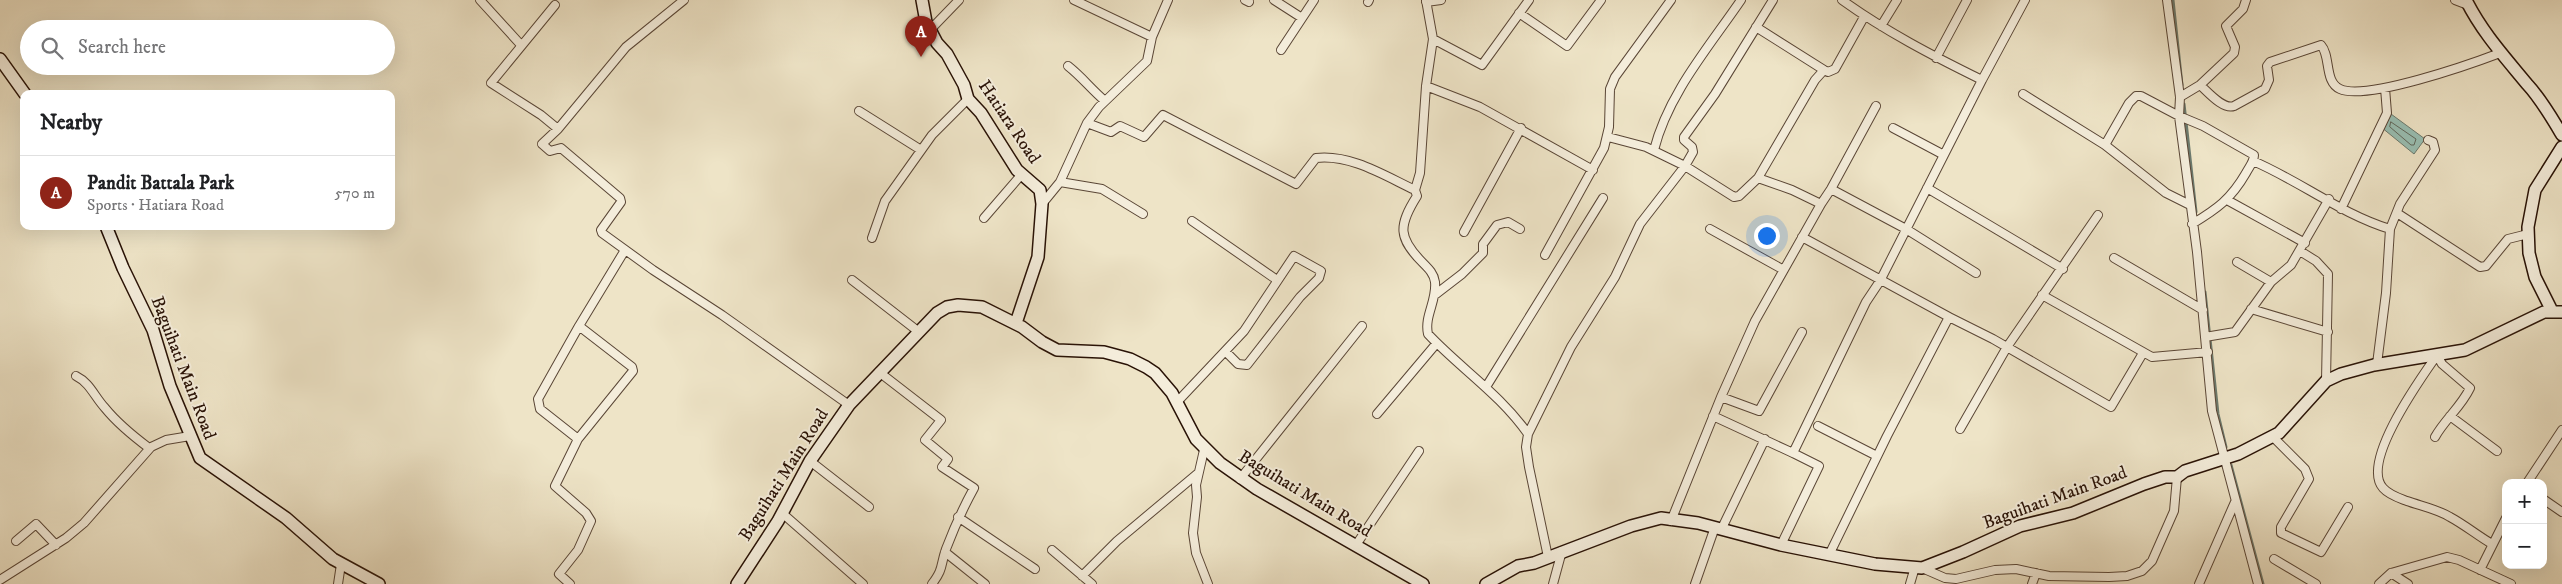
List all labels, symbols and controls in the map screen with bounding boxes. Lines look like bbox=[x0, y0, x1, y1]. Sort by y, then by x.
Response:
pin: A bbox=[905, 16, 937, 57]
search box bbox=[20, 20, 395, 75]
icon: search bbox=[38, 34, 66, 62]
text: Search here bbox=[78, 36, 166, 59]
street label: Hatiara Road bbox=[973, 76, 1045, 168]
text: Nearby bbox=[40, 110, 102, 136]
text: Pandit Battala Park bbox=[87, 172, 234, 195]
text: A bbox=[51, 183, 61, 203]
text: 570 m bbox=[335, 183, 375, 203]
text: Sports · Hatiara Road bbox=[87, 195, 224, 215]
your location bbox=[1754, 223, 1780, 249]
street label: Baguihati Main Road bbox=[146, 293, 220, 443]
street label: Baguihati Main Road bbox=[734, 405, 834, 545]
street label: Baguihati Main Road bbox=[1234, 445, 1376, 543]
street label: Baguihati Main Road bbox=[1980, 462, 2130, 534]
map controls bbox=[2502, 479, 2547, 569]
button: + bbox=[2502, 479, 2547, 524]
button: − bbox=[2502, 524, 2547, 569]

